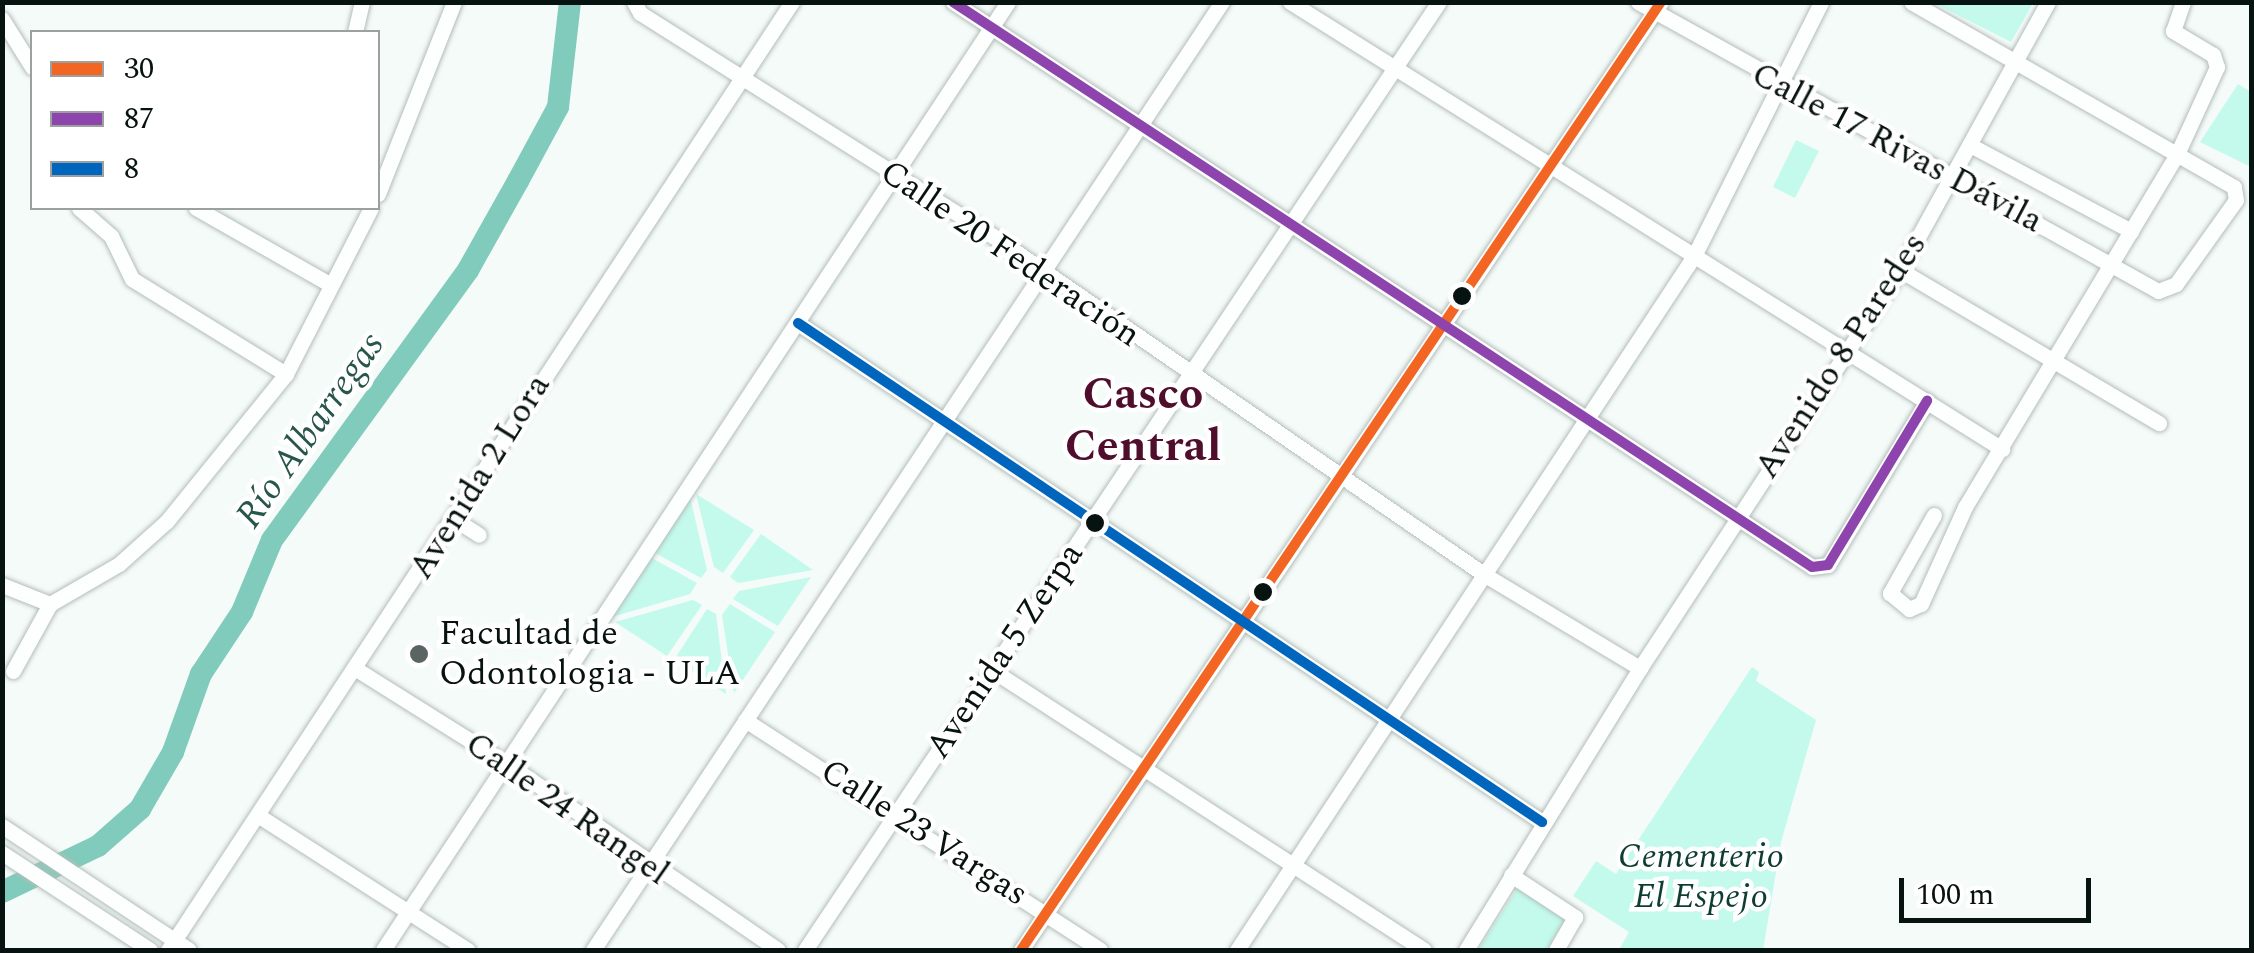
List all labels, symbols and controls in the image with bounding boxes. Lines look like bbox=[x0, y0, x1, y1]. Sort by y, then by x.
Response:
legend bbox=[30, 30, 380, 210]
text: 30 bbox=[124, 46, 154, 92]
street label: Calle 17 Rivas Dávila bbox=[1744, 53, 2050, 243]
text: 87 bbox=[124, 96, 154, 142]
text: 8 bbox=[124, 146, 139, 192]
street label: Calle 20 Federación bbox=[872, 151, 1148, 357]
street label: Avenido 8 Paredes bbox=[1746, 225, 1936, 487]
unlabelled marker bbox=[1452, 286, 1472, 306]
water label: Río Albarregas bbox=[227, 325, 395, 537]
street label: Avenida 2 Lora bbox=[400, 367, 560, 587]
district label: Casco Central bbox=[1065, 368, 1221, 474]
unlabelled marker bbox=[1085, 513, 1105, 533]
street label: Avenida 5 Zerpa bbox=[917, 535, 1093, 767]
unlabelled marker bbox=[1253, 582, 1273, 602]
place label: Facultad de Odontologia - ULA bbox=[439, 613, 740, 695]
marker: Facultad de Odontologia - ULA bbox=[408, 643, 430, 665]
street label: Calle 24 Rangel bbox=[457, 723, 677, 895]
street label: Calle 23 Vargas bbox=[813, 750, 1035, 916]
park label: Cementerio El Espejo bbox=[1618, 836, 1784, 918]
scale bar bbox=[1904, 858, 2096, 920]
text: 100 m bbox=[1916, 872, 1994, 918]

